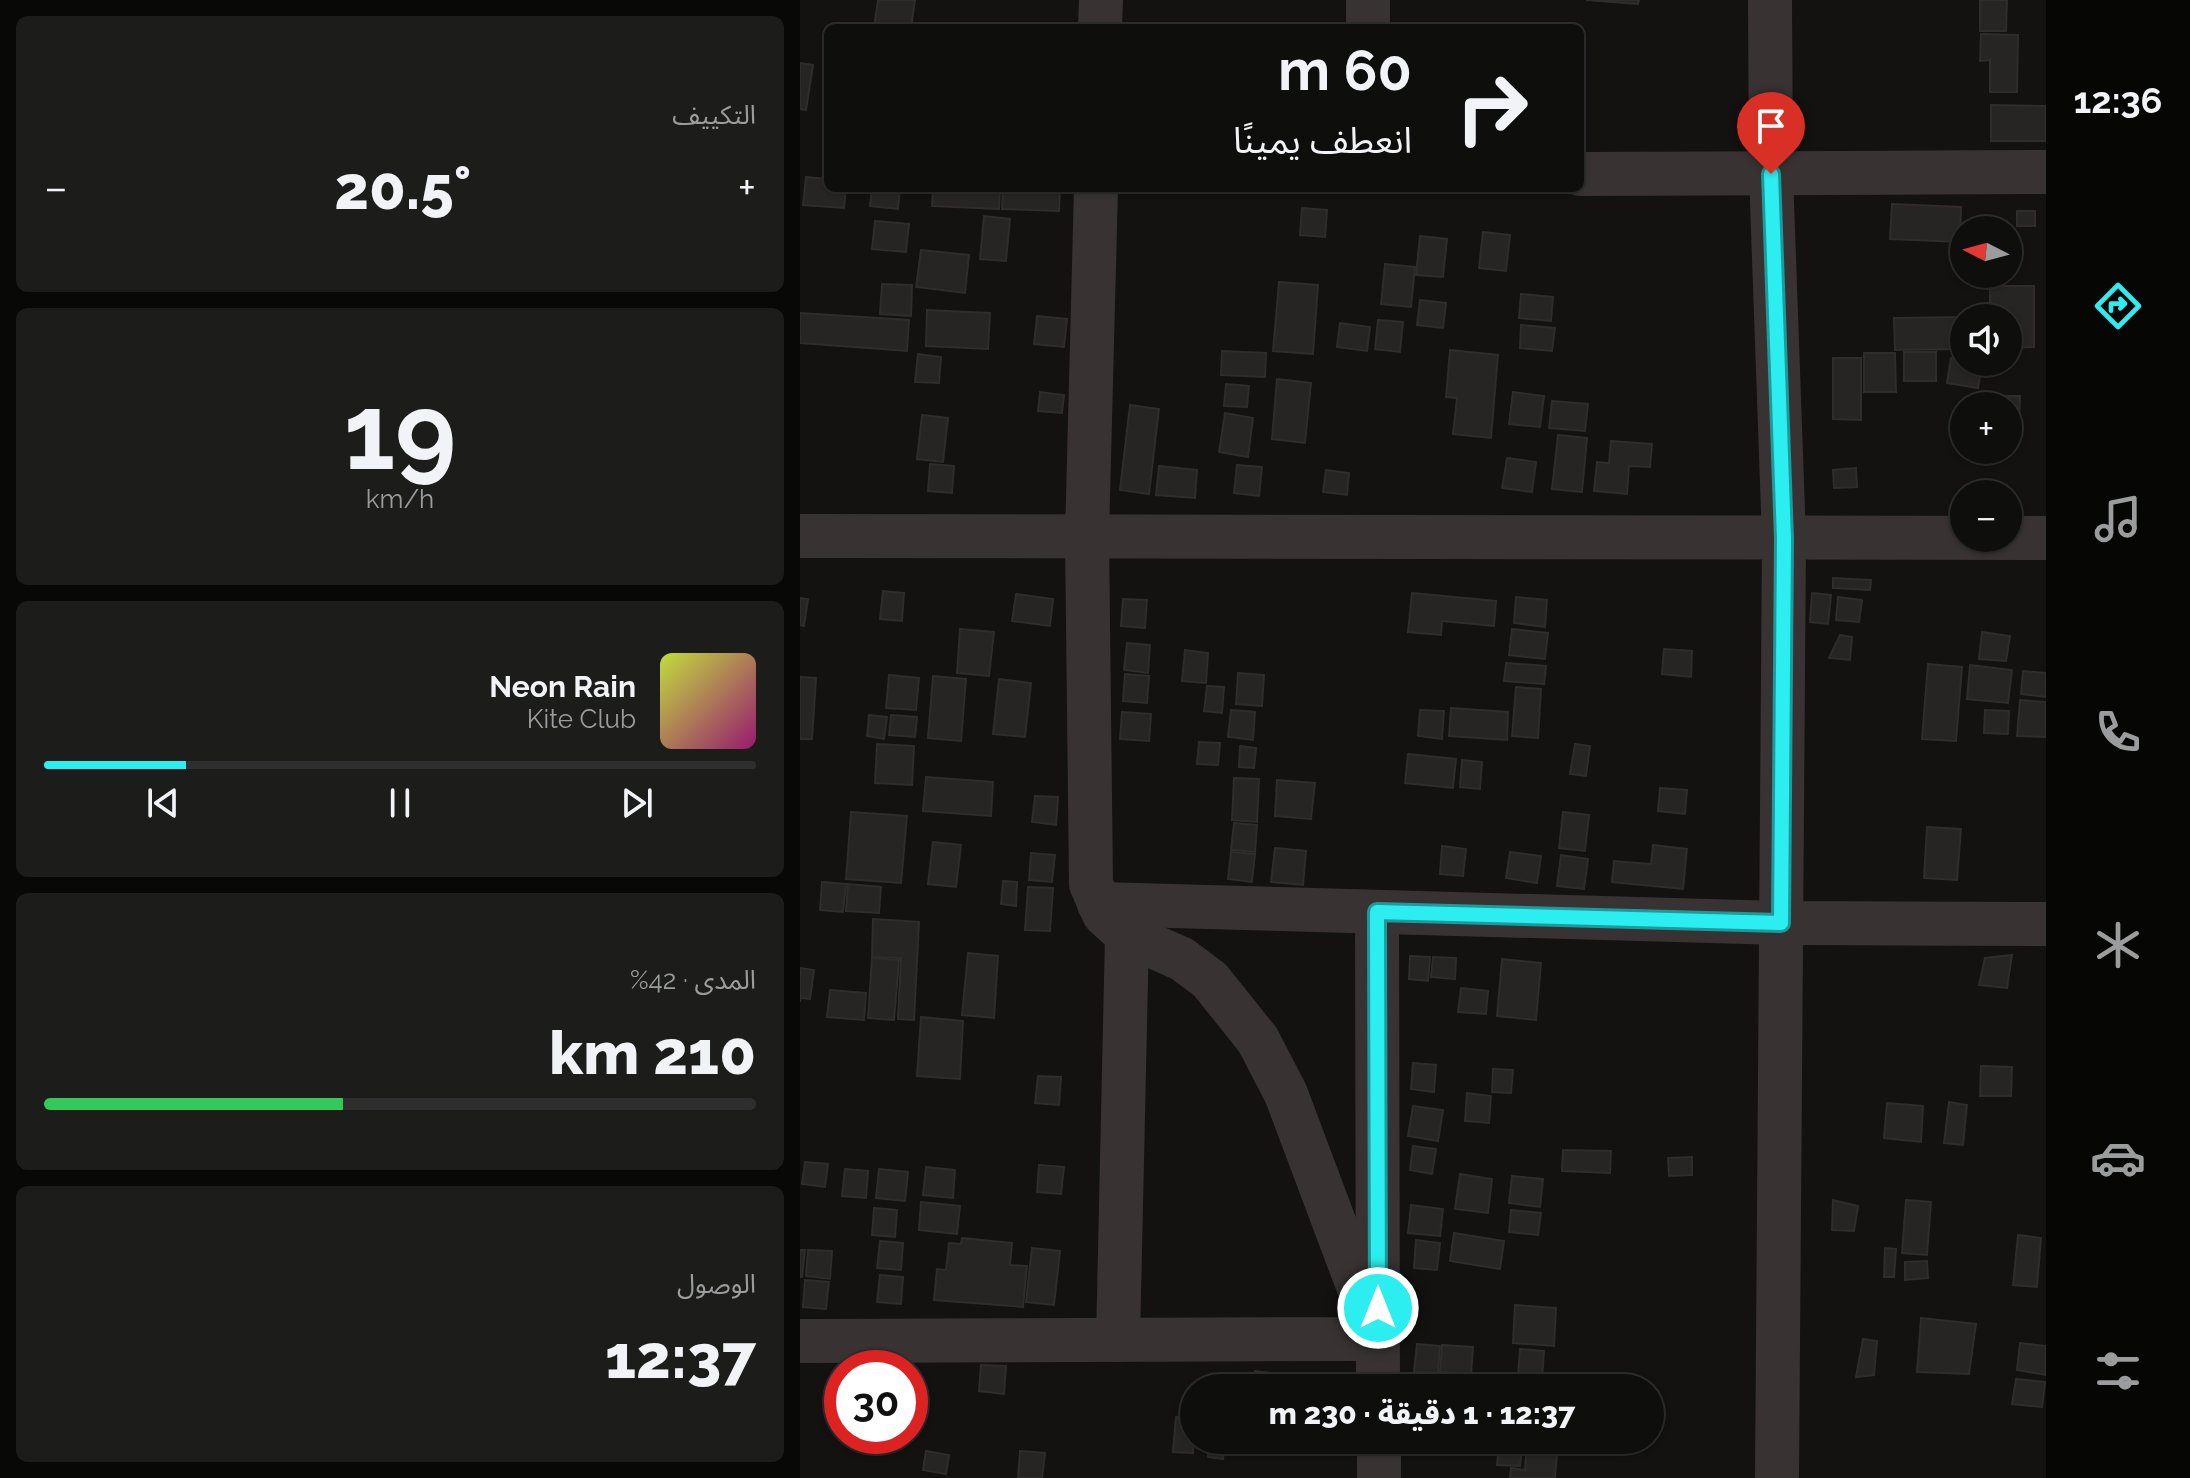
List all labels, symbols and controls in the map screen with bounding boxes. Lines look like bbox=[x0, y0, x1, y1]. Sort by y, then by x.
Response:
text: 60 m bbox=[1278, 37, 1412, 103]
icon: right bbox=[1440, 56, 1544, 160]
text: 12:36 bbox=[2074, 79, 2162, 121]
pin bbox=[1737, 92, 1805, 174]
text: التكييف bbox=[672, 100, 756, 130]
icon: arrive bbox=[1749, 104, 1793, 148]
text: انعطف يمينًا bbox=[1233, 119, 1412, 161]
text: 20.5° bbox=[334, 153, 471, 223]
text: − bbox=[44, 162, 68, 213]
text: + bbox=[738, 162, 756, 213]
north arrow bbox=[1950, 216, 2022, 288]
map controls bbox=[1950, 216, 2022, 552]
icon: directions bbox=[2090, 278, 2146, 334]
button: sound bbox=[1950, 304, 2022, 376]
text: 19 bbox=[344, 371, 456, 493]
button: + bbox=[1950, 392, 2022, 464]
button: − bbox=[1950, 480, 2022, 552]
text: km/h bbox=[366, 484, 434, 514]
icon: music bbox=[2090, 491, 2146, 547]
text: Neon Rain bbox=[489, 669, 636, 704]
text: Kite Club bbox=[527, 704, 636, 734]
icon: phone bbox=[2090, 704, 2146, 760]
icon: previous bbox=[141, 781, 185, 825]
icon: pause bbox=[378, 781, 422, 825]
icon: next bbox=[615, 781, 659, 825]
icon: climate bbox=[2090, 917, 2146, 973]
text: المدى · 42% bbox=[630, 965, 756, 995]
text: 210 km bbox=[549, 1018, 756, 1088]
icon: car bbox=[2090, 1130, 2146, 1186]
position arrow bbox=[1336, 1266, 1420, 1350]
text: الوصول bbox=[677, 1269, 756, 1299]
text: 12:37 bbox=[605, 1322, 756, 1392]
icon: filters bbox=[2090, 1343, 2146, 1399]
speed limit sign: 30 bbox=[824, 1350, 928, 1454]
text: 12:37 · 1 دقيقة · 230 m bbox=[1269, 1396, 1575, 1431]

